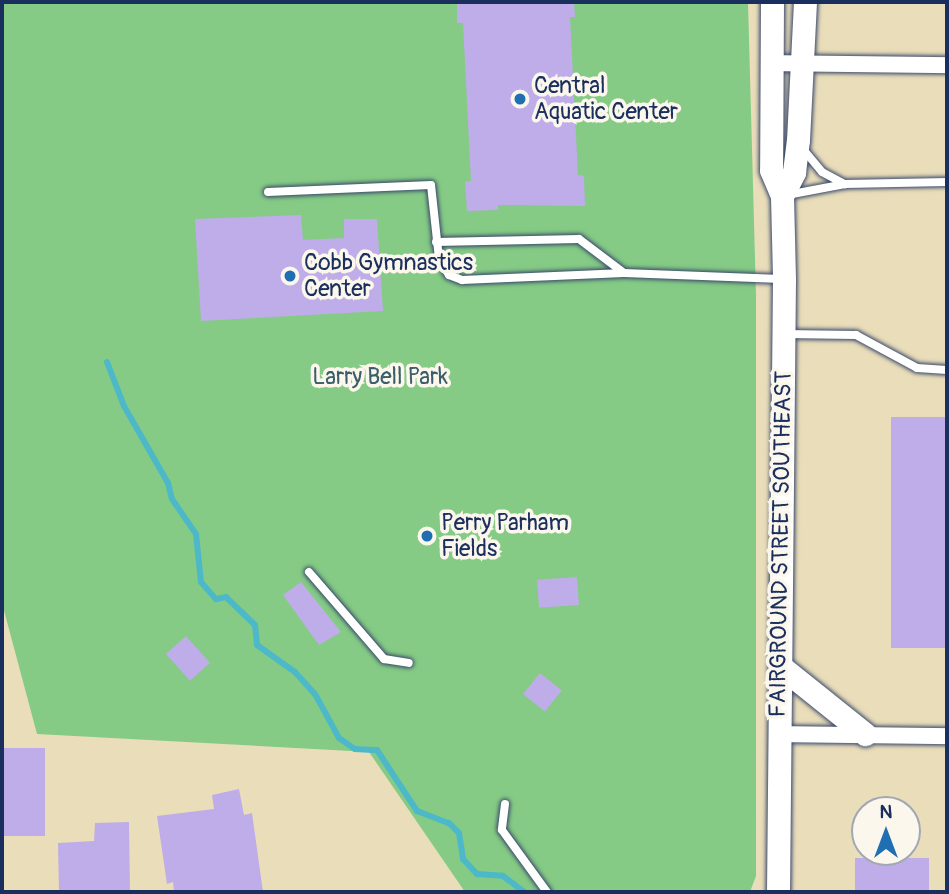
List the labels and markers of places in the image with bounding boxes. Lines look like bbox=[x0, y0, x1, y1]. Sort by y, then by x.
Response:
place label: Central Aquatic Center bbox=[534, 72, 678, 126]
marker: Central Aquatic Center bbox=[512, 91, 528, 107]
place label: Cobb Gymnastics Center bbox=[304, 249, 473, 303]
marker: Cobb Gymnastics Center bbox=[282, 268, 298, 284]
place label: Perry Parham Fields bbox=[441, 509, 569, 563]
marker: Perry Parham Fields bbox=[419, 528, 435, 544]

